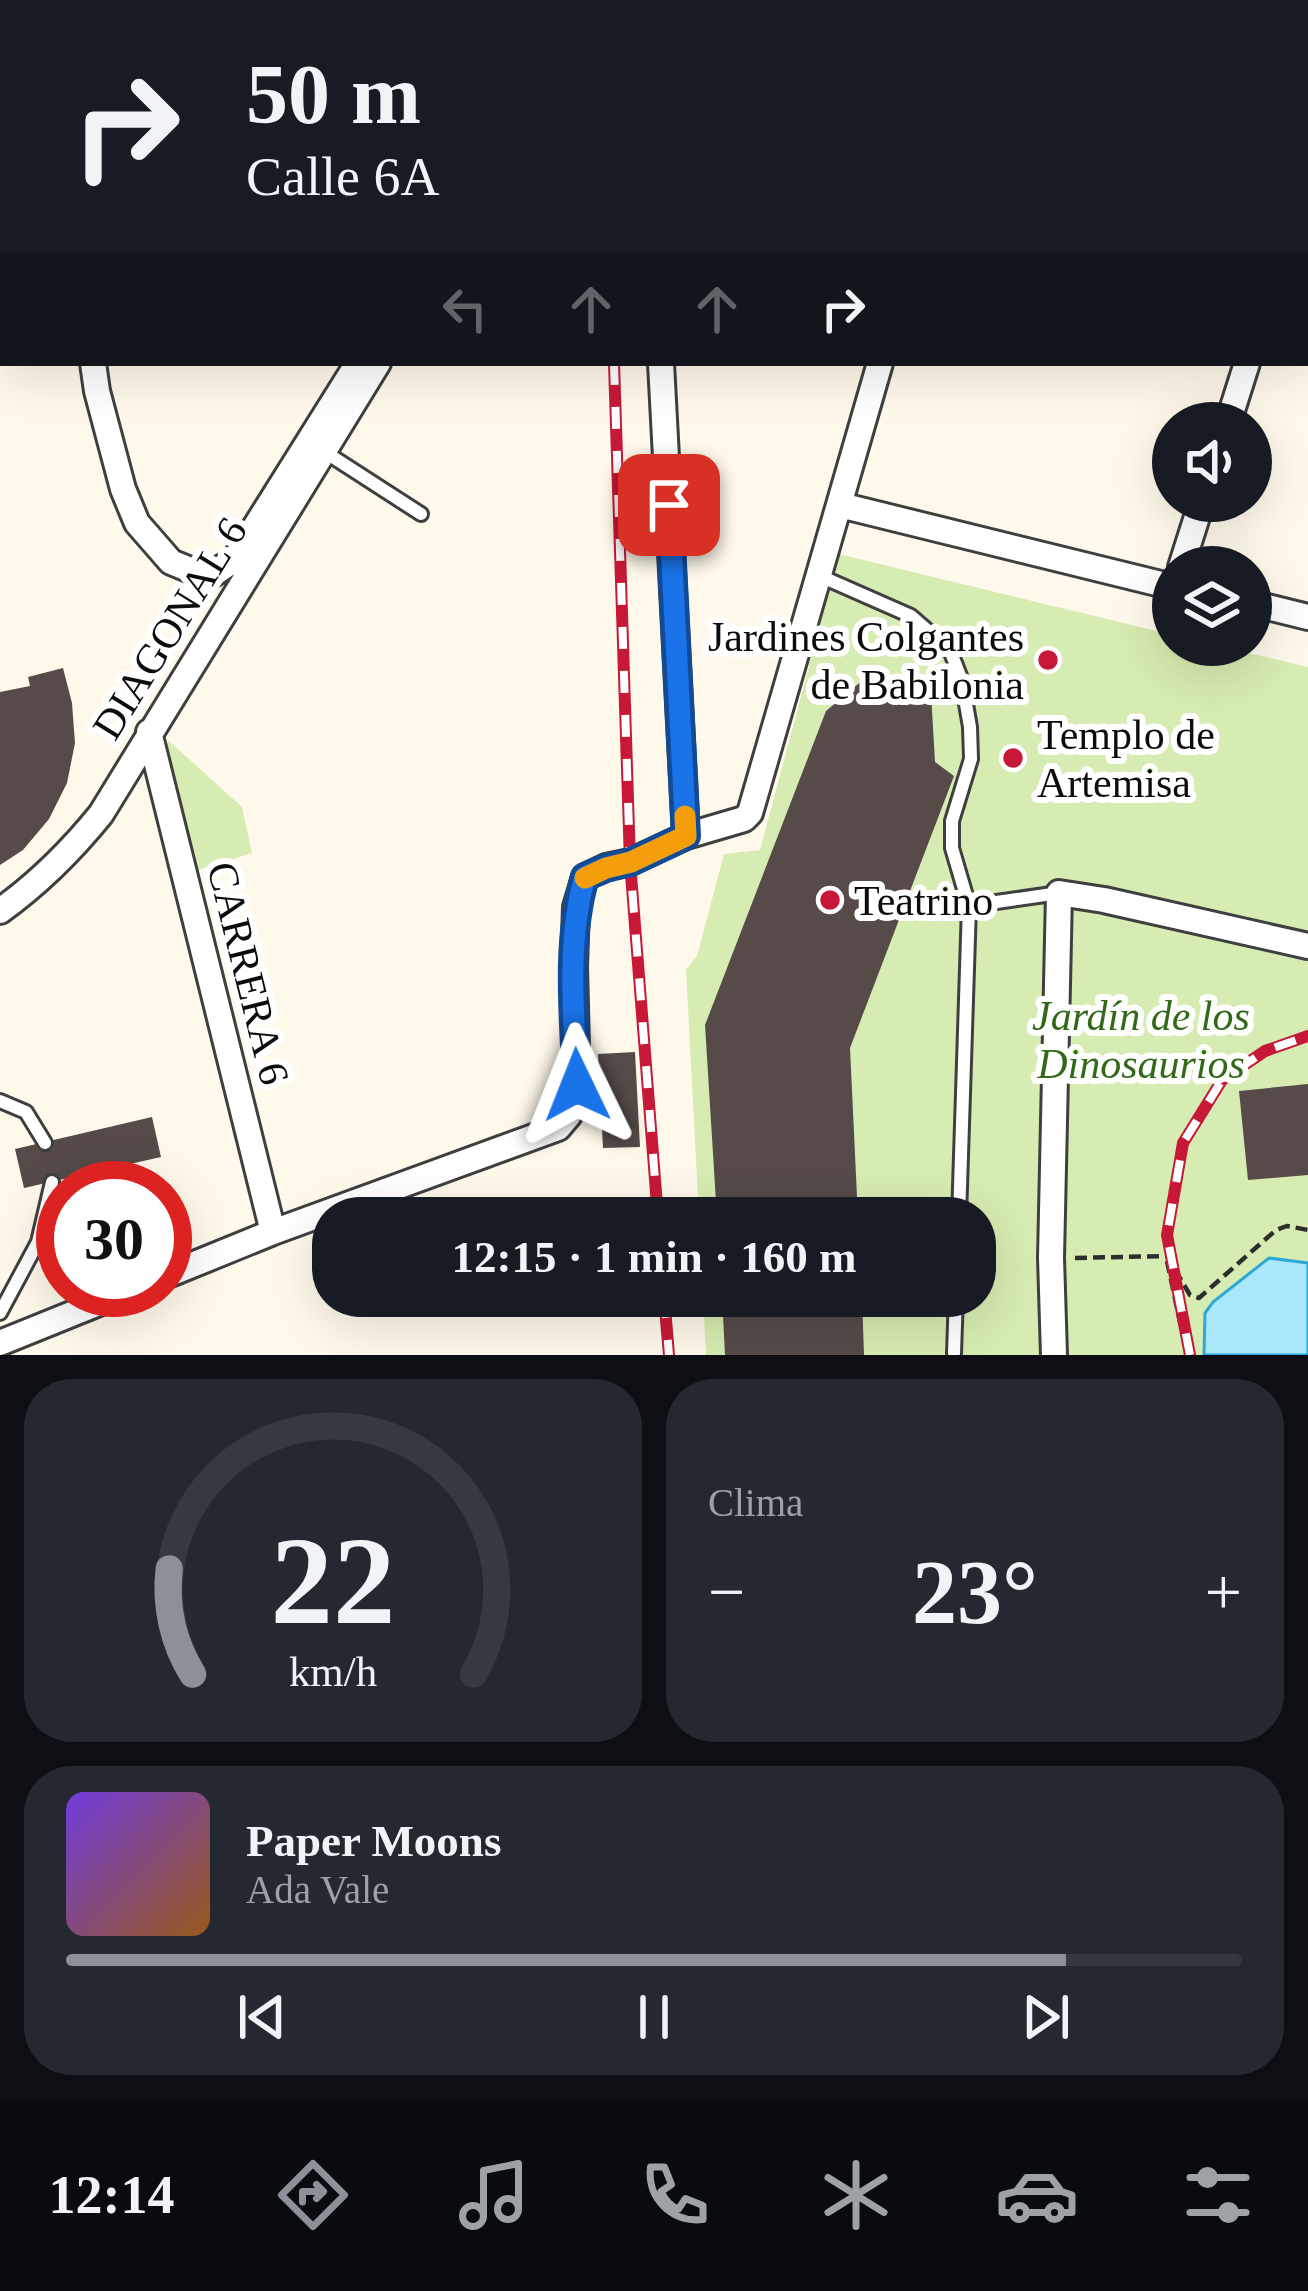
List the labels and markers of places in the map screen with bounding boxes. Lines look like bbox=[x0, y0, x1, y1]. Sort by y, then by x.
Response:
pin bbox=[618, 454, 720, 556]
place label: Jardines Colgantes de Babilonia bbox=[708, 614, 1024, 708]
marker: Jardines Colgantes de Babilonia bbox=[1035, 647, 1061, 673]
place label: Templo de Artemisa bbox=[1037, 712, 1215, 806]
marker: Templo de Artemisa bbox=[1000, 745, 1026, 771]
place label: Teatrino bbox=[854, 878, 993, 924]
marker: Teatrino bbox=[817, 887, 843, 913]

